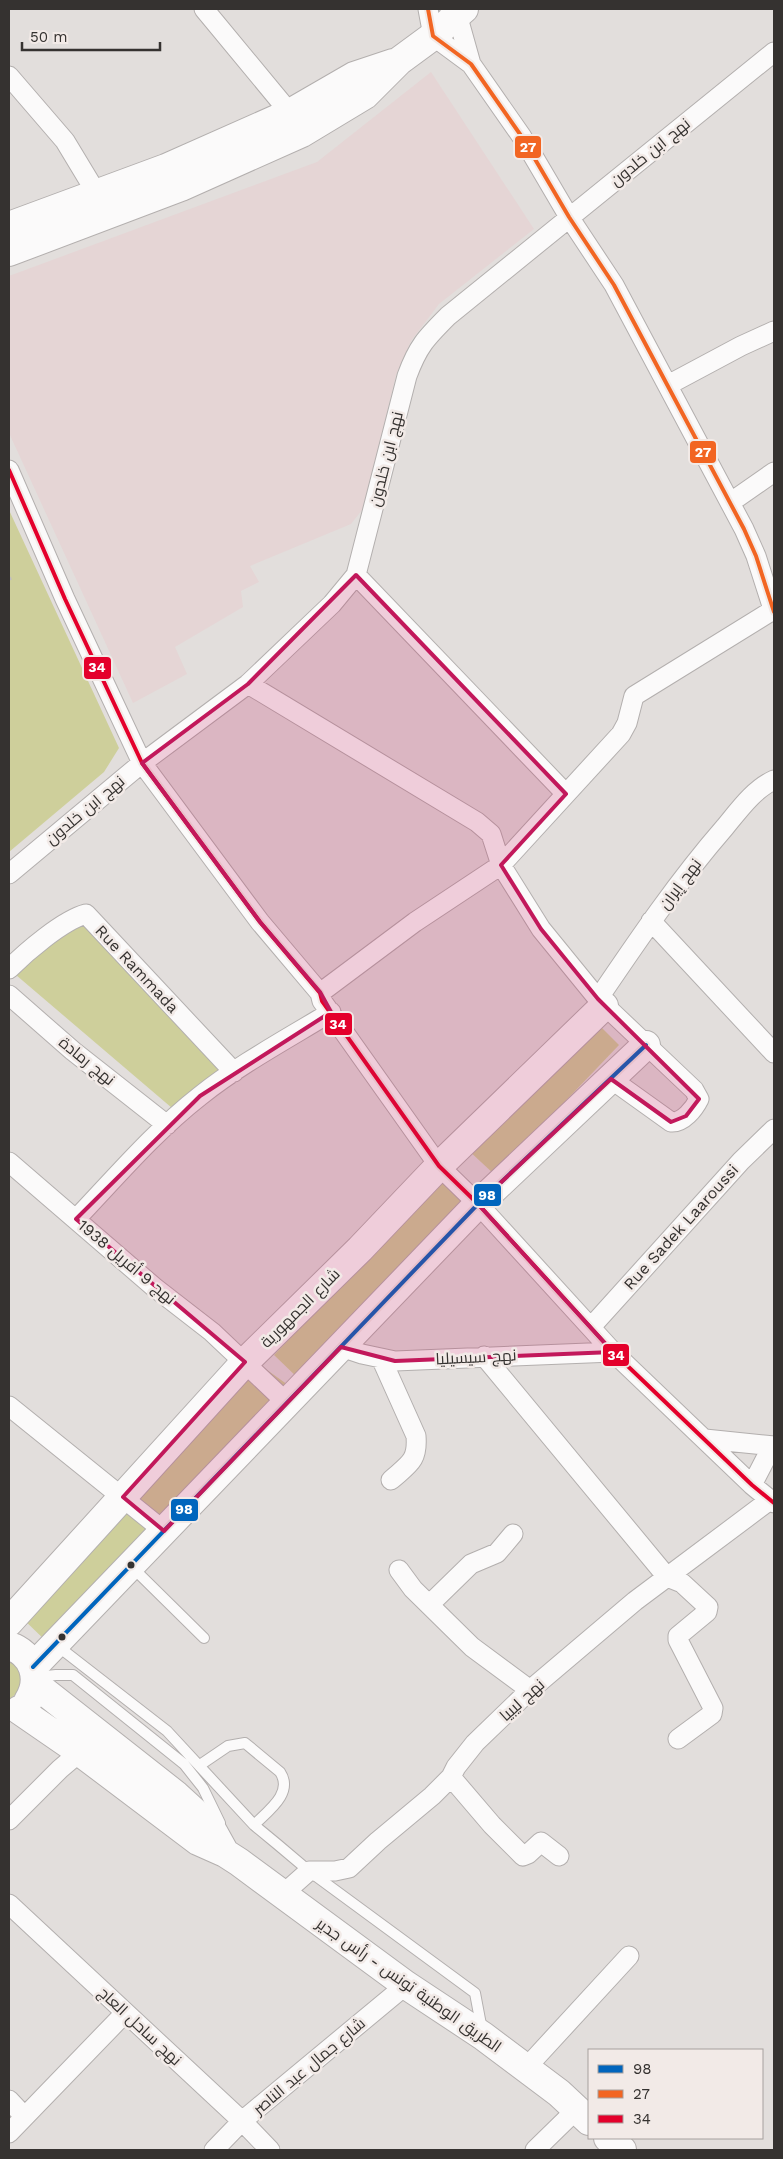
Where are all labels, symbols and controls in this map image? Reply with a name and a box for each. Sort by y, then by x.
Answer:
scale bar [22,20,160,52]
text: 50 m [30,28,67,46]
street label: نهج ابن خلدون [606,114,695,192]
line badge: 27 [514,135,542,159]
text: 27 [520,139,537,155]
street label: نهج ابن خلدون [365,410,409,509]
line badge: 27 [689,440,717,464]
text: 27 [695,444,712,460]
line badge: 34 [83,656,112,680]
text: 34 [88,659,106,675]
street label: نهج ابن خلدون [42,771,130,850]
street label: نهج إيران [655,855,707,914]
street label: Rue Rammada [91,921,183,1017]
line badge: 34 [324,1012,353,1036]
text: 34 [329,1016,347,1032]
street label: نهج رمادة [54,1033,119,1091]
street label: Rue Sadek Laaroussi [620,1160,742,1294]
line badge: 98 [473,1183,502,1207]
text: 98 [478,1187,496,1203]
street label: نهج 9 أفريل 1938 [73,1216,180,1310]
street label: شارع الجمهورية [256,1264,345,1353]
line badge: 34 [602,1343,630,1367]
street label: نهج سيسيليا [435,1345,517,1371]
text: 34 [607,1347,625,1363]
line badge: 98 [170,1498,199,1522]
text: 98 [175,1501,193,1517]
unlabelled marker [126,1560,136,1570]
unlabelled marker [57,1632,67,1642]
street label: نهج ليبيا [496,1675,550,1726]
street label: الطريق الوطنية تونس - رأس جدير [311,1913,505,2057]
street label: نهج ساحل العاج [93,1983,185,2071]
street label: شارع جمال عبد الناصر [248,2014,370,2121]
legend [588,2049,763,2139]
text: 98 [633,2060,652,2078]
text: 27 [633,2085,650,2103]
text: 34 [633,2110,651,2128]

